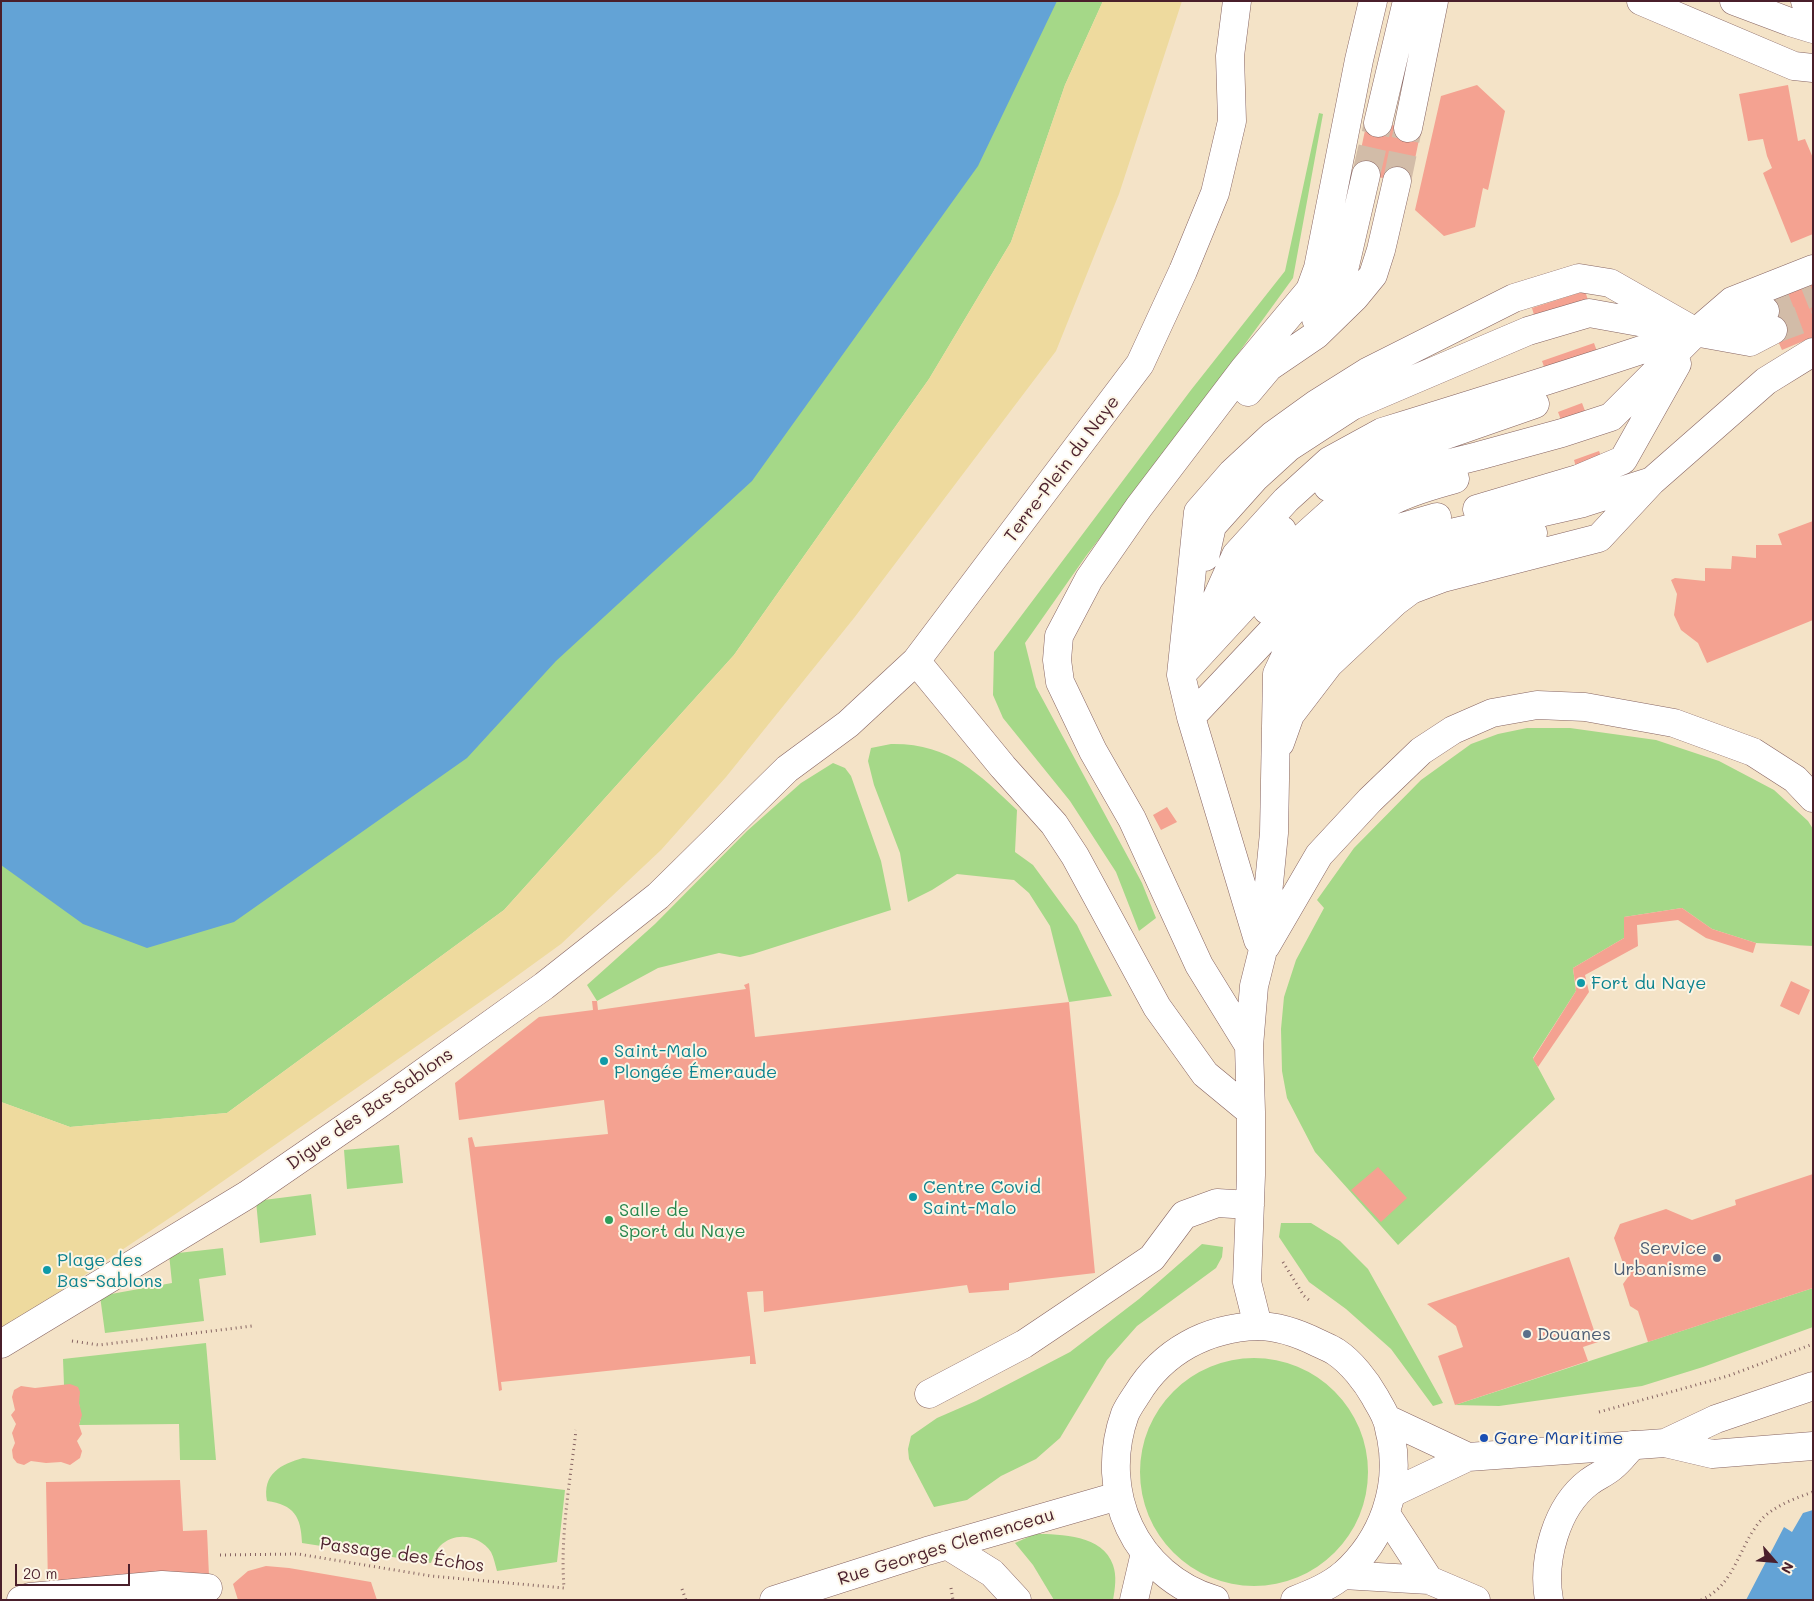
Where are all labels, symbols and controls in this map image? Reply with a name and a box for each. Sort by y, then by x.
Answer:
street label: Terre-Plein du Naye [1000,391,1124,547]
place label: Fort du Naye [1591,972,1707,994]
marker: Fort du Naye [1575,977,1587,989]
place label: Saint-Malo Plongée Émeraude [614,1040,777,1082]
street label: Digue des Bas-Sablons [283,1043,457,1175]
marker: Saint-Malo Plongée Émeraude [598,1055,610,1067]
place label: Centre Covid Saint-Malo [923,1176,1041,1218]
marker: Centre Covid Saint-Malo [907,1191,919,1203]
place label: Salle de Sport du Naye [619,1199,746,1242]
marker: Salle de Sport du Naye [603,1214,615,1226]
place label: Service Urbanisme [1614,1237,1707,1280]
place label: Plage des Bas-Sablons [57,1249,162,1292]
marker: Service Urbanisme [1711,1252,1723,1264]
marker: Plage des Bas-Sablons [41,1264,53,1276]
place label: Douanes [1537,1323,1611,1345]
marker: Douanes [1521,1328,1533,1340]
place label: Gare Maritime [1494,1427,1624,1449]
marker: Gare Maritime [1478,1432,1490,1444]
street label: Rue Georges Clemenceau [835,1504,1057,1590]
street label: Passage des Échos [318,1533,486,1577]
north arrow [1749,1536,1799,1586]
scale bar [18,1554,132,1586]
text: N [1777,1559,1799,1577]
text: 20 m [23,1563,57,1583]

